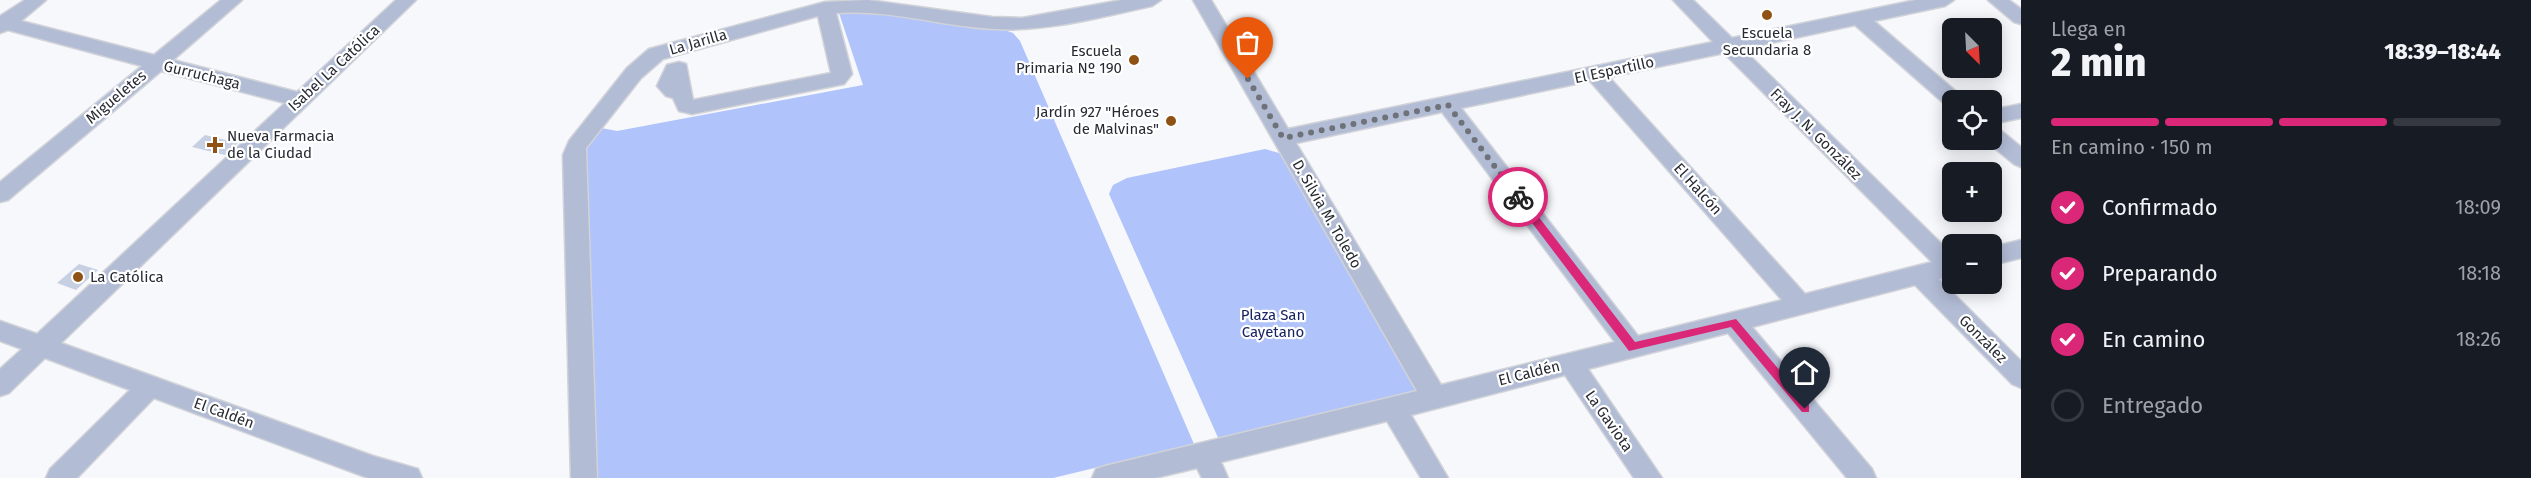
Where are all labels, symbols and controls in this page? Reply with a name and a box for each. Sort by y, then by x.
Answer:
marker: Escuela Secundaria 8 [1760,8,1774,22]
pin [1222,17,1273,79]
text: Llega en [2051,17,2126,41]
north arrow [1942,18,2002,78]
map controls [1942,18,2002,294]
street label: Isabel La Católica [285,21,383,115]
place label: Escuela Secundaria 8 [1723,24,1811,59]
street label: La Jarilla [667,25,729,59]
icon: bag [1231,26,1264,59]
text: 18:39–18:44 [2384,38,2501,65]
text: 2 min [2051,40,2147,86]
place label: Escuela Primaria Nº 190 [1016,42,1122,77]
marker: Escuela Primaria Nº 190 [1127,53,1141,67]
street label: El Espartillo [1572,53,1656,87]
street label: Gurruchaga [162,57,242,93]
street label: Migueletes [82,67,150,127]
street label: Fray J. N. González [1767,85,1866,184]
button: locate [1942,90,2002,150]
place label: Jardín 927 "Héroes de Malvinas" [1036,103,1159,138]
marker: Jardín 927 "Héroes de Malvinas" [1164,114,1178,128]
place label: Nueva Farmacia de la Ciudad [227,127,334,162]
text: En camino · 150 m [2051,135,2213,159]
marker: Nueva Farmacia de la Ciudad [208,138,222,152]
street label: D. Silvia M. Toledo [1289,156,1365,272]
street label: El Halcón [1670,159,1726,219]
button: + [1942,162,2002,222]
courier [1488,167,1548,227]
icon: bike [1502,181,1535,214]
icon: check [2051,191,2084,224]
text: Confirmado [2102,194,2218,221]
text: 18:09 [2455,195,2501,219]
button: − [1942,234,2002,294]
icon: check [2051,257,2084,290]
text: Preparando [2102,260,2218,287]
text: 18:18 [2458,261,2501,285]
place label: La Católica [90,268,164,286]
marker: La Católica [71,270,85,284]
park label: Plaza San Cayetano [1241,306,1305,341]
street label: González [1955,311,2011,367]
icon: check [2051,323,2084,356]
text: En camino [2102,326,2205,353]
text: 18:26 [2456,327,2501,351]
pin [1779,347,1830,409]
icon: home [1788,356,1821,389]
street label: El Caldén [1496,357,1562,389]
street label: La Gaviota [1581,387,1637,455]
text: Entregado [2102,392,2203,419]
street label: El Caldén [191,394,257,432]

